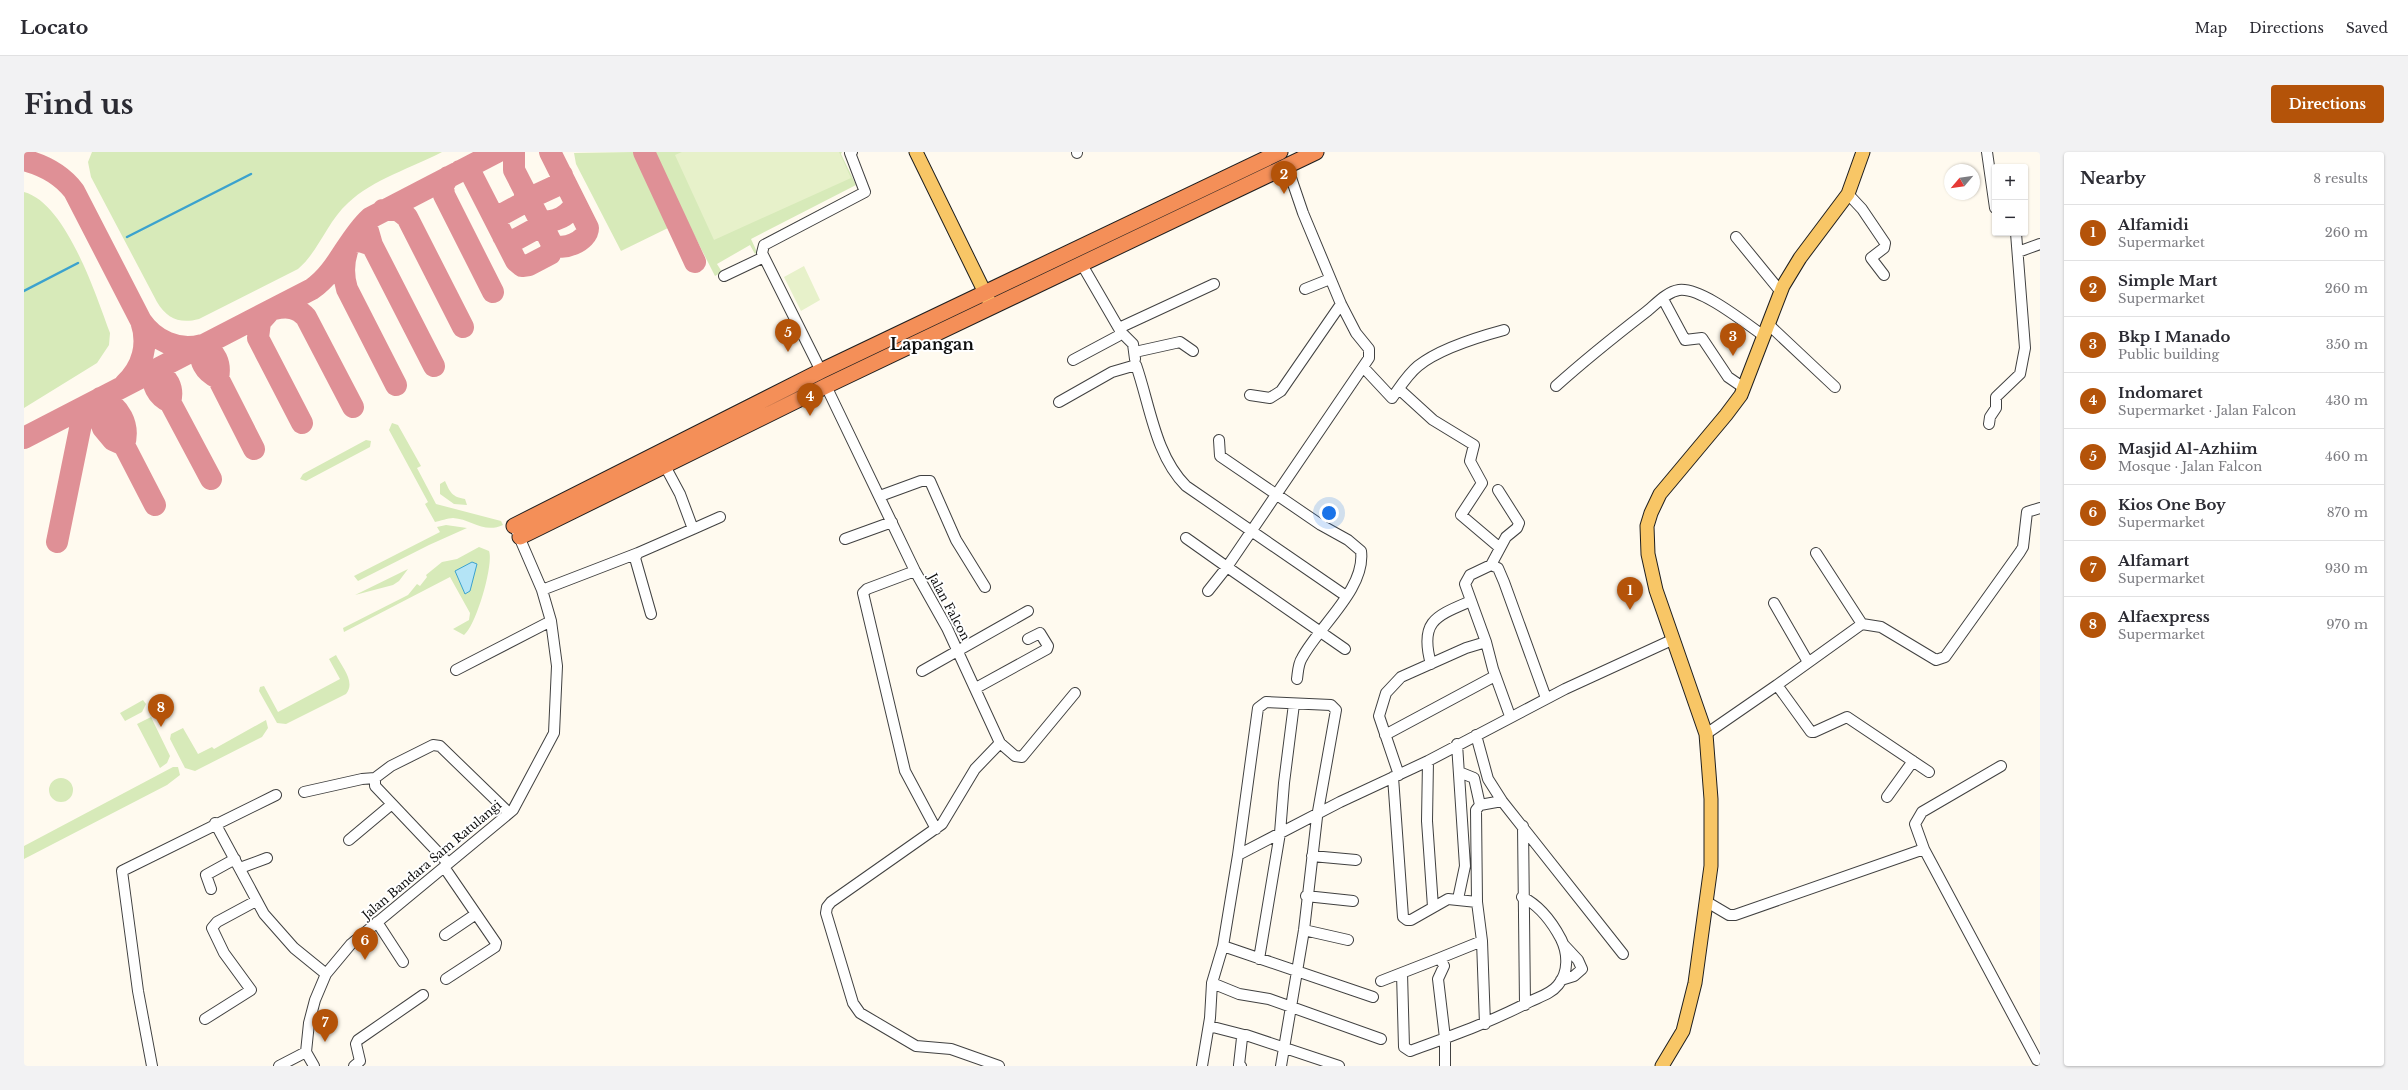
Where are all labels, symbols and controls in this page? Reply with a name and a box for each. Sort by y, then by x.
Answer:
text: Locato [20,16,88,39]
text: Map [2195,19,2227,37]
text: Directions [2249,19,2324,37]
text: Saved [2346,19,2388,37]
button: Directions [2271,85,2384,123]
text: Find us [24,87,134,122]
pin: 2 [1271,161,1297,194]
north arrow [1944,164,1980,200]
map controls [1992,164,2028,236]
button: + [1992,164,2028,200]
text: Nearby [2080,168,2146,189]
text: 8 results [2313,170,2368,187]
button: − [1992,200,2028,236]
text: Alfamidi [2118,215,2189,234]
text: 1 [2090,224,2096,241]
text: 260 m [2325,224,2368,241]
text: Supermarket [2118,234,2205,251]
text: Simple Mart [2118,271,2217,290]
text: 2 [2089,280,2097,297]
text: 260 m [2325,280,2368,297]
text: Supermarket [2118,290,2205,307]
pin: 5 [775,319,801,352]
pin: 3 [1720,323,1746,356]
text: Bkp I Manado [2118,327,2230,346]
district label: Lapangan [890,334,974,354]
text: 3 [2089,336,2097,353]
text: 350 m [2326,336,2368,353]
text: Public building [2118,346,2219,363]
pin: 4 [797,383,823,416]
text: Indomaret [2118,383,2203,402]
text: 4 [2089,392,2097,409]
text: 430 m [2325,392,2368,409]
text: Supermarket · Jalan Falcon [2118,402,2296,419]
text: Masjid Al-Azhiim [2118,439,2258,458]
text: 5 [2089,448,2097,465]
text: 460 m [2325,448,2368,465]
text: Mosque · Jalan Falcon [2118,458,2262,475]
text: Kios One Boy [2118,495,2226,514]
your location [1319,503,1339,523]
text: 6 [2089,504,2097,521]
text: 870 m [2327,504,2368,521]
text: Supermarket [2118,514,2205,531]
text: Alfamart [2118,551,2189,570]
text: 7 [2090,560,2096,577]
text: 930 m [2325,560,2368,577]
street label: Jalan Falcon [925,569,973,643]
text: Supermarket [2118,570,2205,587]
pin: 1 [1617,577,1643,610]
text: Alfaexpress [2118,607,2210,626]
text: 8 [2089,616,2097,633]
text: 970 m [2326,616,2368,633]
text: Supermarket [2118,626,2205,643]
pin: 8 [148,694,174,727]
street label: Jalan Bandara Sam Ratulangi [357,797,504,924]
pin: 6 [352,927,378,960]
pin: 7 [312,1009,338,1042]

